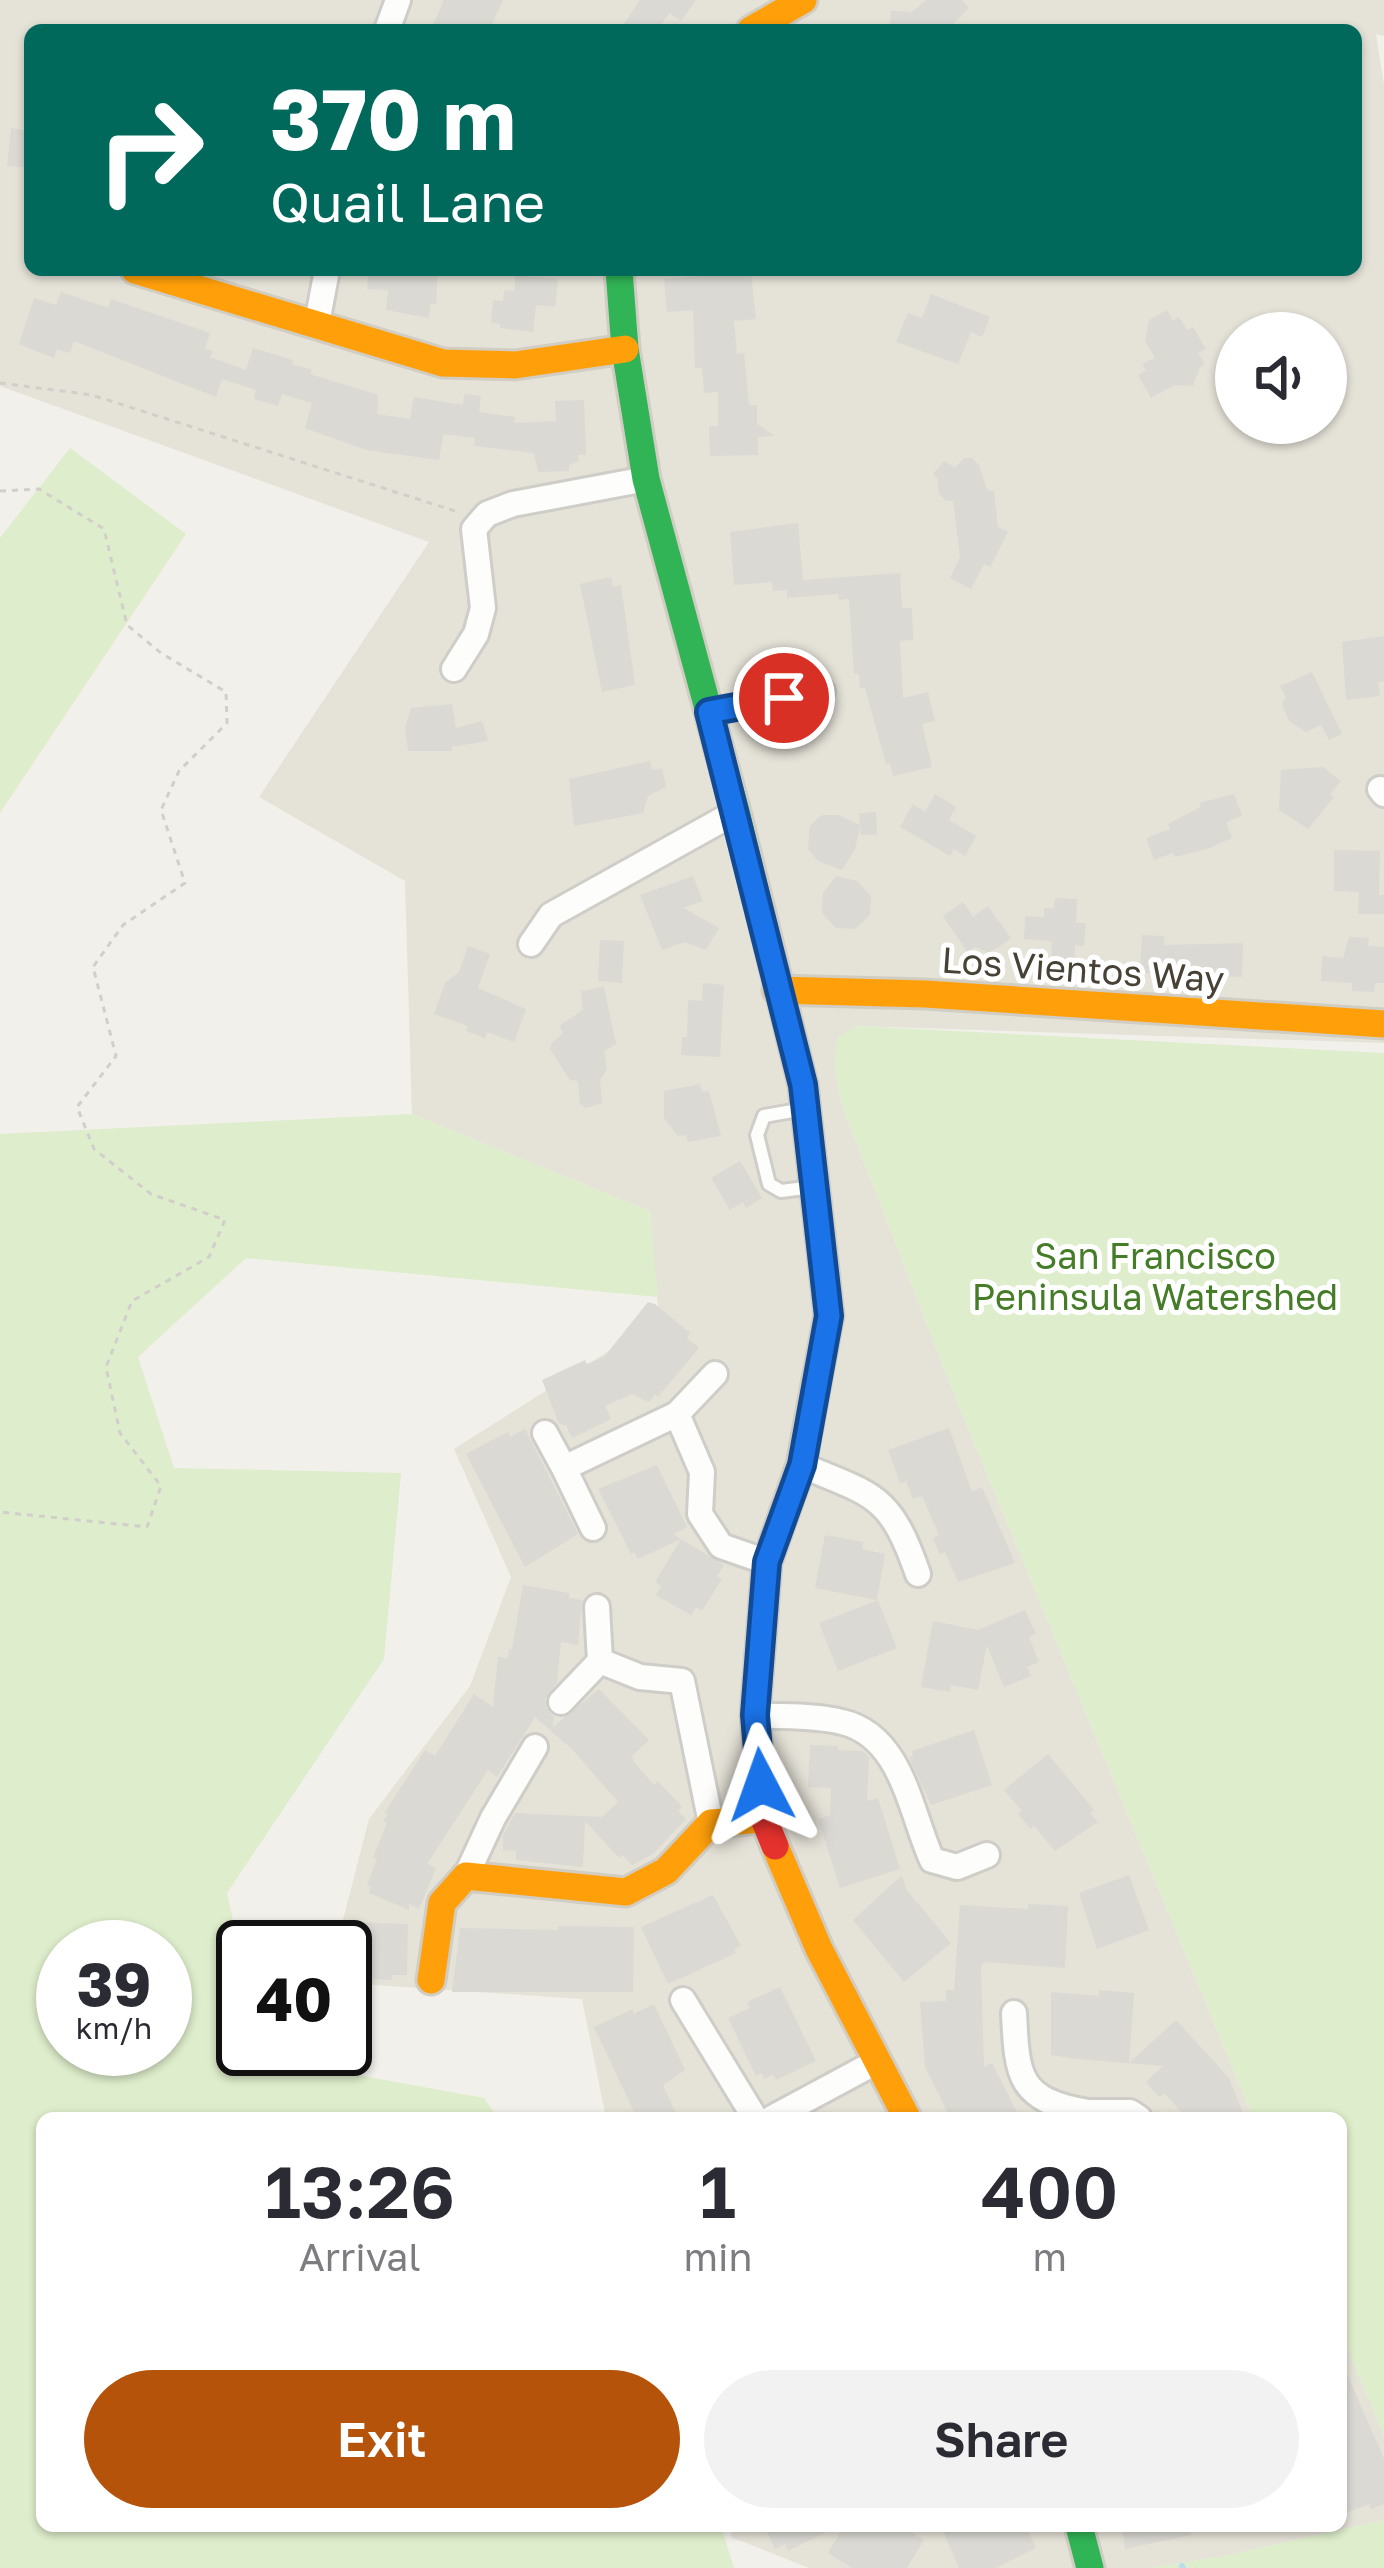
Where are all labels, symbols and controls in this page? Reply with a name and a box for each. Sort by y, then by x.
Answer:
text: 370 m [270,68,516,168]
icon: right [72,72,228,228]
text: Quail Lane [270,169,545,234]
map controls [1215,312,1347,444]
button: sound [1215,312,1347,444]
pin [733,647,835,749]
icon: arrive [751,665,817,731]
street label: Los Vientos Way [940,938,1226,1000]
park label: San Francisco Peninsula Watershed [972,1234,1338,1318]
position arrow [698,1722,824,1848]
speed limit sign: 40 [216,1920,372,2076]
text: 39 [77,1947,151,2019]
text: km/h [76,2010,152,2046]
text: 13:26 [265,2147,455,2234]
text: 1 [700,2147,736,2234]
text: 400 [981,2147,1118,2234]
text: Arrival [299,2233,421,2280]
text: min [683,2233,752,2280]
text: m [1032,2233,1067,2280]
button: Exit [84,2370,680,2508]
button: Share [704,2370,1299,2508]

